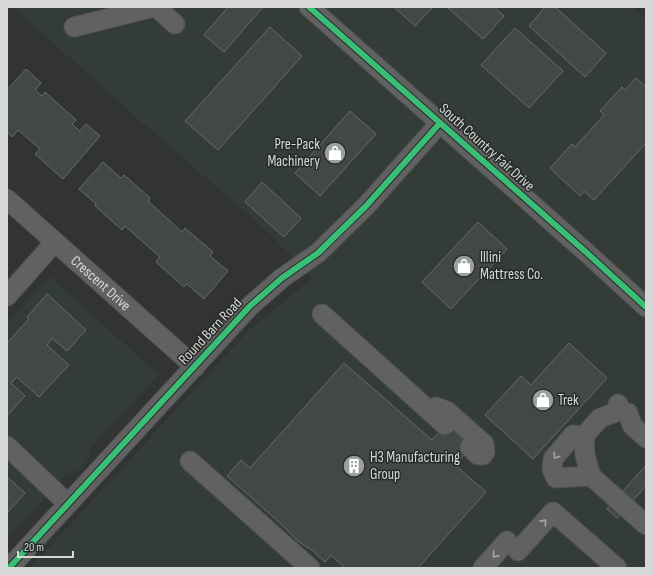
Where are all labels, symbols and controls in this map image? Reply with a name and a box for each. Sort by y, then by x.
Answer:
street label: South Country Fair Drive [435,99,539,195]
place label: Pre-Pack Machinery [267,135,320,171]
shop icon: Pre-Pack Machinery [322,140,348,166]
place label: Illini Mattress Co. [480,248,543,284]
street label: Crescent Drive [67,251,135,315]
shop icon: Illini Mattress Co. [451,253,477,279]
street label: Round Barn Road [174,294,246,369]
shop icon: Trek [530,387,556,413]
place label: Trek [558,391,579,410]
place label: H3 Manufacturing Group [370,448,460,484]
one-way arrow [554,452,561,459]
building icon: H3 Manufacturing Group [341,453,367,479]
one-way arrow [539,519,547,527]
scale bar [18,533,73,559]
text: 20 m [24,540,44,555]
one-way arrow [492,550,500,558]

